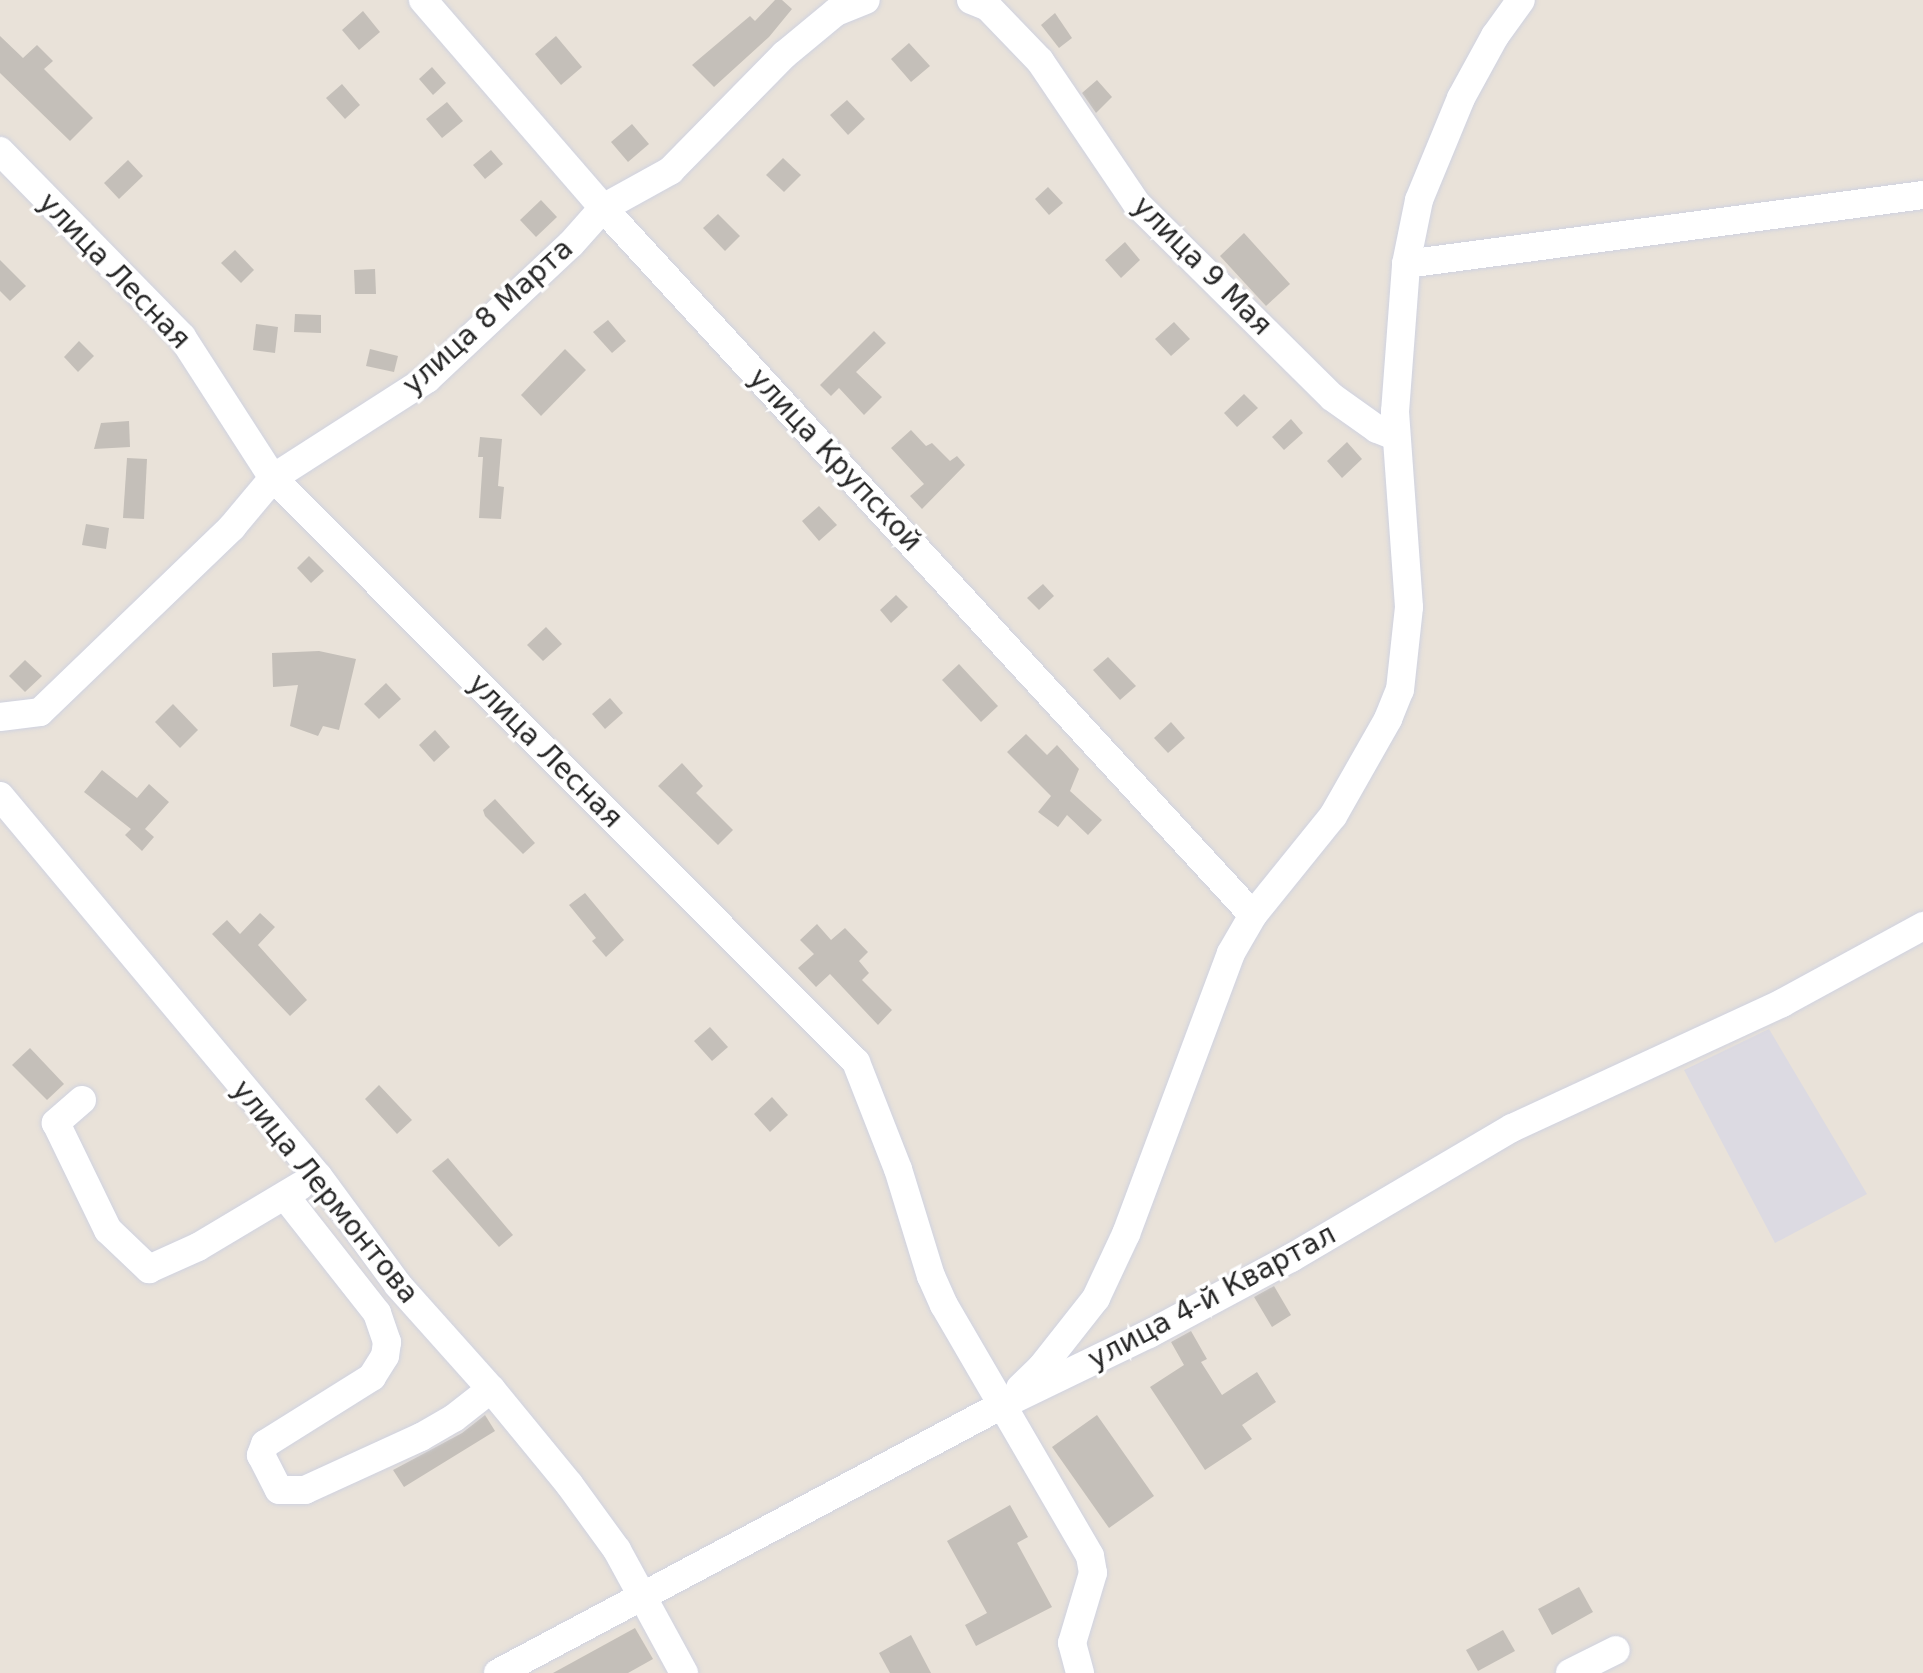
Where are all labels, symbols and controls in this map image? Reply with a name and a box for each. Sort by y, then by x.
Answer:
street label: улица Лесная [31,186,197,356]
street label: улица 9 Мая [1126,190,1278,342]
street label: улица 8 Марта [396,232,580,402]
street label: улица Крупской [742,362,928,558]
street label: улица Лесная [461,667,629,835]
street label: улица Лермонтова [225,1074,425,1310]
street label: улица 4-й Квартал [1082,1218,1342,1376]

